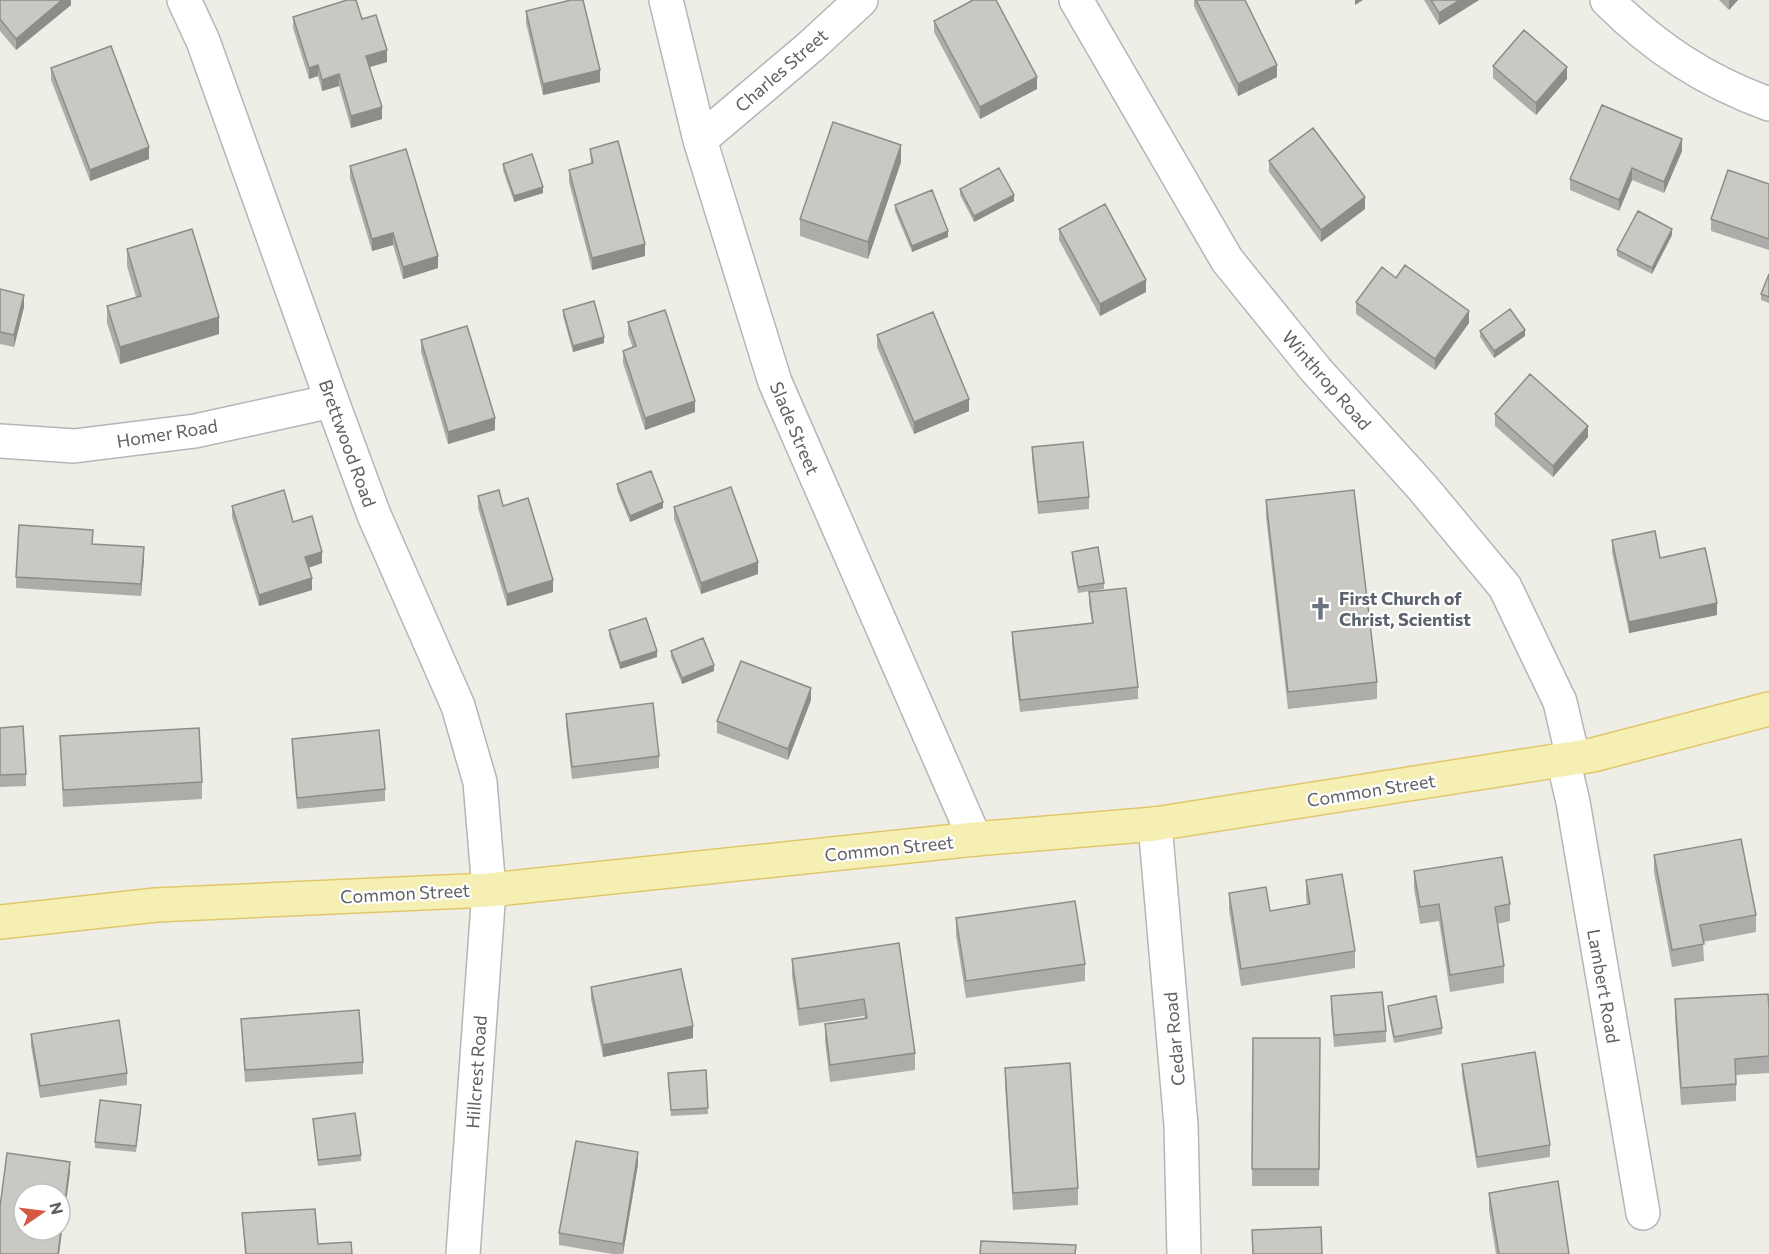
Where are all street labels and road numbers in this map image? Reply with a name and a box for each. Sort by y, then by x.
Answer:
street label: Charles Street [730,24,832,116]
street label: Winthrop Road [1278,326,1376,434]
street label: Brettwood Road [315,376,381,510]
street label: Slade Street [766,378,824,478]
street label: Homer Road [115,414,219,452]
street label: Common Street [1305,769,1437,811]
street label: Common Street [823,830,955,866]
street label: Common Street [340,879,470,907]
street label: Lambert Road [1583,927,1625,1045]
street label: Cedar Road [1159,991,1189,1087]
street label: Hillcrest Road [461,1015,491,1129]

